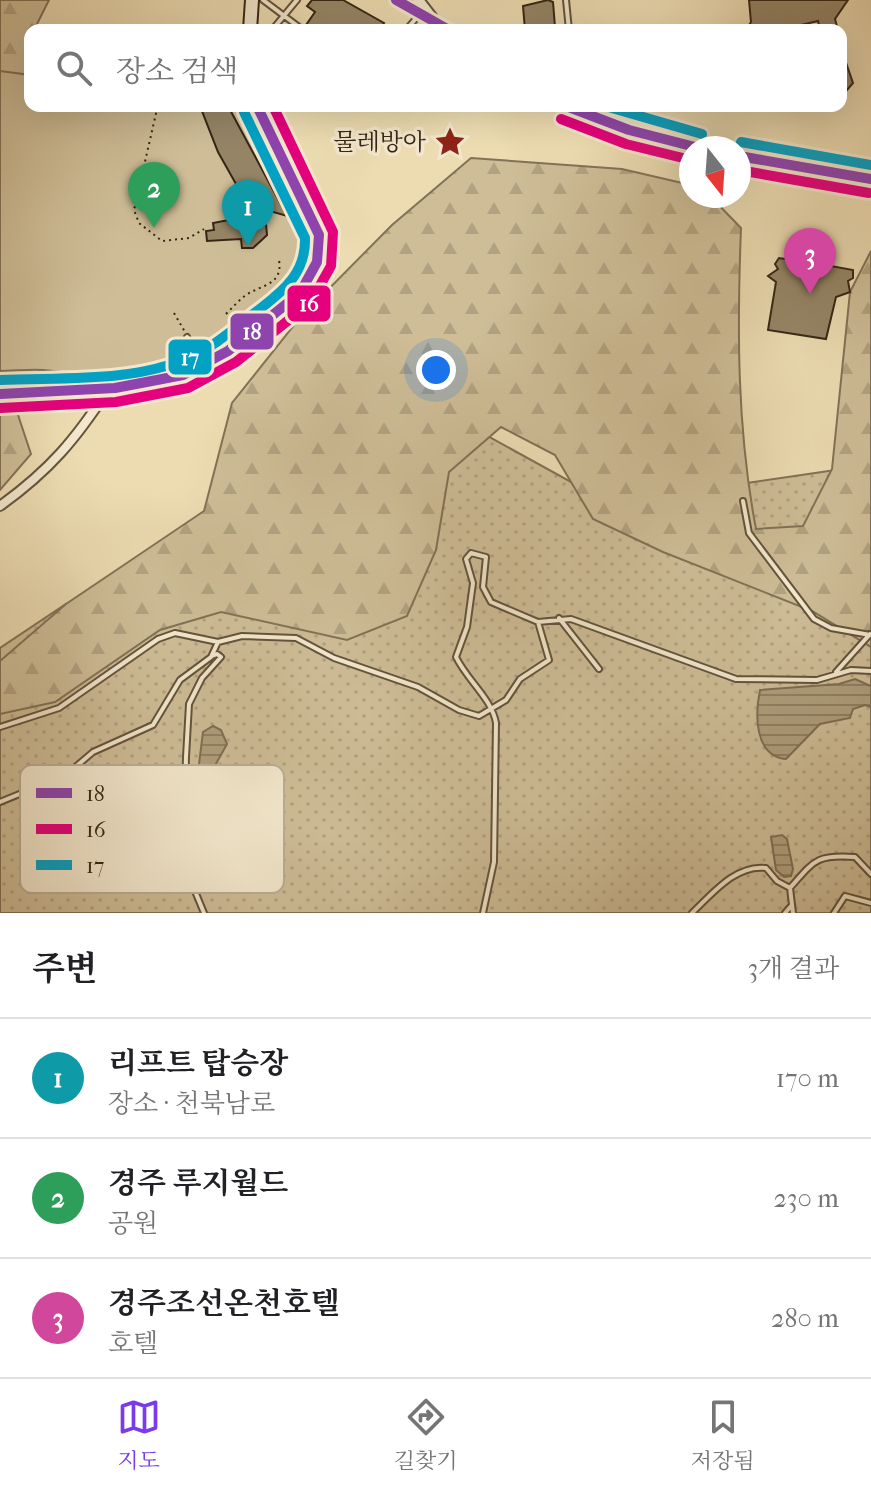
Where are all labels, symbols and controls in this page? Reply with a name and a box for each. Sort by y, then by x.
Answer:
search box [24,24,847,112]
icon: search [52,46,96,90]
text: 장소 검색 [116,54,238,89]
place icon: 물레방아 [433,125,467,159]
place label: 물레방아 [333,128,426,156]
north arrow [679,136,751,208]
pin: 2 [128,162,180,228]
pin: 1 [222,180,274,246]
pin: 3 [784,228,836,294]
line badge: 16 [286,284,332,323]
text: 16 [299,291,320,317]
line badge: 18 [229,312,275,351]
text: 18 [243,319,261,345]
line badge: 17 [167,338,213,376]
text: 17 [181,345,200,371]
your location [416,350,456,390]
legend [20,765,284,893]
text: 18 [86,781,105,807]
text: 16 [86,817,106,843]
text: 17 [86,853,104,879]
text: 주변 [32,949,98,989]
text: 3개 결과 [747,953,839,984]
text: 리프트 탑승장 [108,1046,288,1081]
text: 1 [53,1063,63,1094]
text: 170 m [776,1063,839,1094]
text: 장소 · 천북남로 [108,1088,275,1119]
text: 경주 루지월드 [108,1166,288,1201]
text: 2 [51,1183,65,1214]
text: 230 m [773,1183,839,1214]
text: 공원 [108,1208,158,1239]
text: 경주조선온천호텔 [108,1286,340,1321]
text: 3 [53,1303,63,1334]
text: 280 m [771,1303,839,1334]
text: 호텔 [108,1328,158,1359]
tab: 지도 [117,1395,161,1474]
tab: 길찾기 [394,1395,458,1474]
tab: 저장됨 [691,1395,754,1474]

